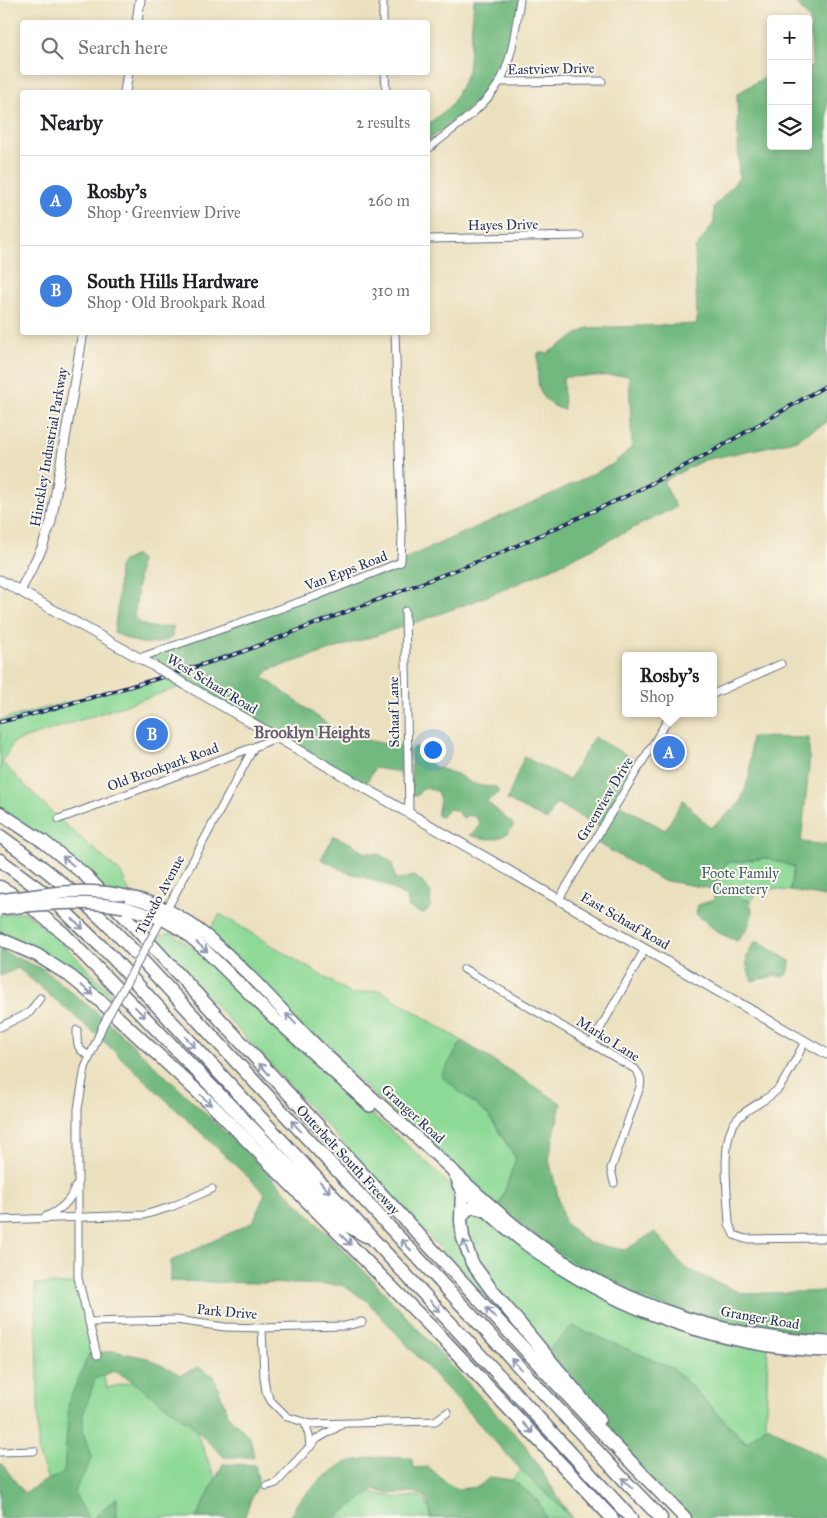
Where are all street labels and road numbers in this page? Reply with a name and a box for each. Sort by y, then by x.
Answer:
street label: Eastview Drive [507,60,595,78]
street label: Hayes Drive [468,216,539,234]
street label: Hinckley Industrial Parkway [27,365,71,528]
street label: Van Epps Road [301,547,390,595]
street label: West Schaaf Road [164,650,260,718]
street label: Schaaf Lane [385,676,403,748]
street label: Old Brookpark Road [105,739,221,795]
street label: Greenview Drive [573,754,637,844]
street label: Tuxedo Avenue [132,852,188,938]
street label: East Schaaf Road [577,889,673,953]
street label: Marko Lane [573,1013,643,1065]
street label: Granger Road [378,1081,448,1147]
street label: Outerbelt South Freeway [293,1102,404,1219]
street label: Park Drive [196,1301,258,1323]
street label: Granger Road [719,1303,801,1333]

